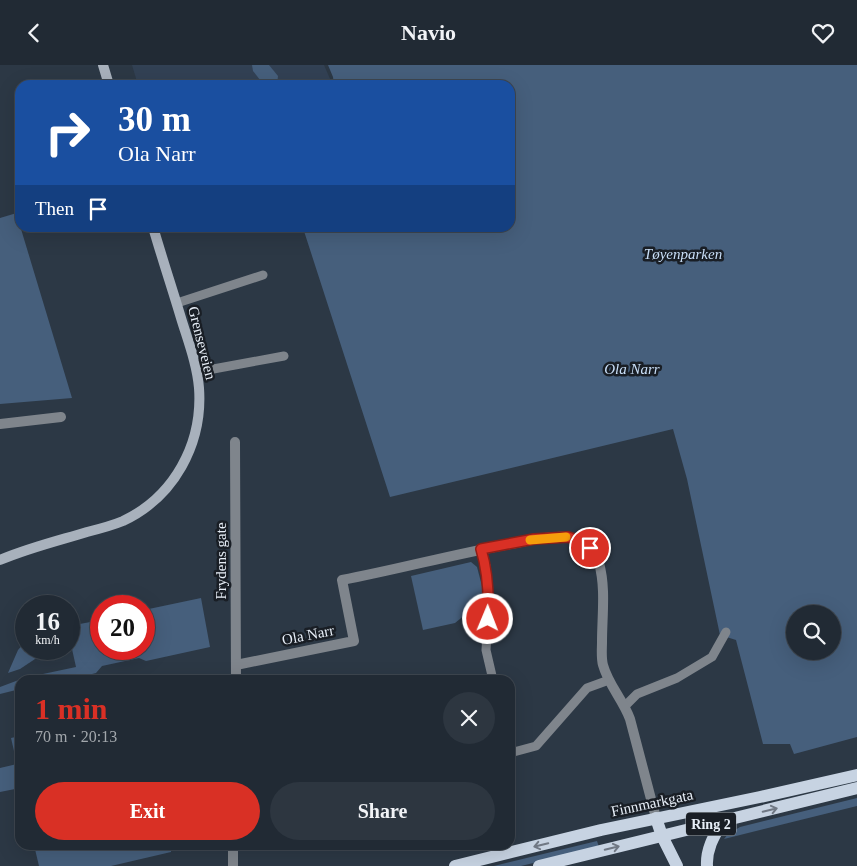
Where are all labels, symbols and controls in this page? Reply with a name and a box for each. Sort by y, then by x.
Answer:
icon: back [20,19,48,47]
icon: heart [809,19,837,47]
text: Navio [401,20,456,45]
icon: right [35,100,100,165]
text: 30 m [118,100,191,139]
text: Ola Narr [118,141,196,166]
icon: arrive [84,195,112,223]
text: Then [35,198,74,219]
park label: Tøyenparken [644,246,722,262]
street label: Grenseveien [185,305,219,382]
park label: Ola Narr [604,361,660,377]
street label: Frydens gate [213,522,229,600]
pin [569,527,611,569]
icon: arrive [576,534,604,562]
position arrow [461,592,513,644]
speed limit sign: 20 [90,595,155,660]
map controls [786,605,841,660]
button: search [786,605,841,660]
text: 16 [35,608,60,635]
street label: Ola Narr [281,622,335,648]
text: km/h [35,633,60,647]
text: 1 min [35,692,108,725]
button: close [443,692,495,744]
text: 70 m · 20:13 [35,728,117,745]
button: Exit [35,782,260,840]
button: Share [270,782,495,840]
street label: Finnmarkgata [610,786,695,819]
one-way arrow [761,804,777,814]
road number: Ring 2 [686,813,736,836]
one-way arrow [533,841,549,850]
one-way arrow [603,843,619,852]

